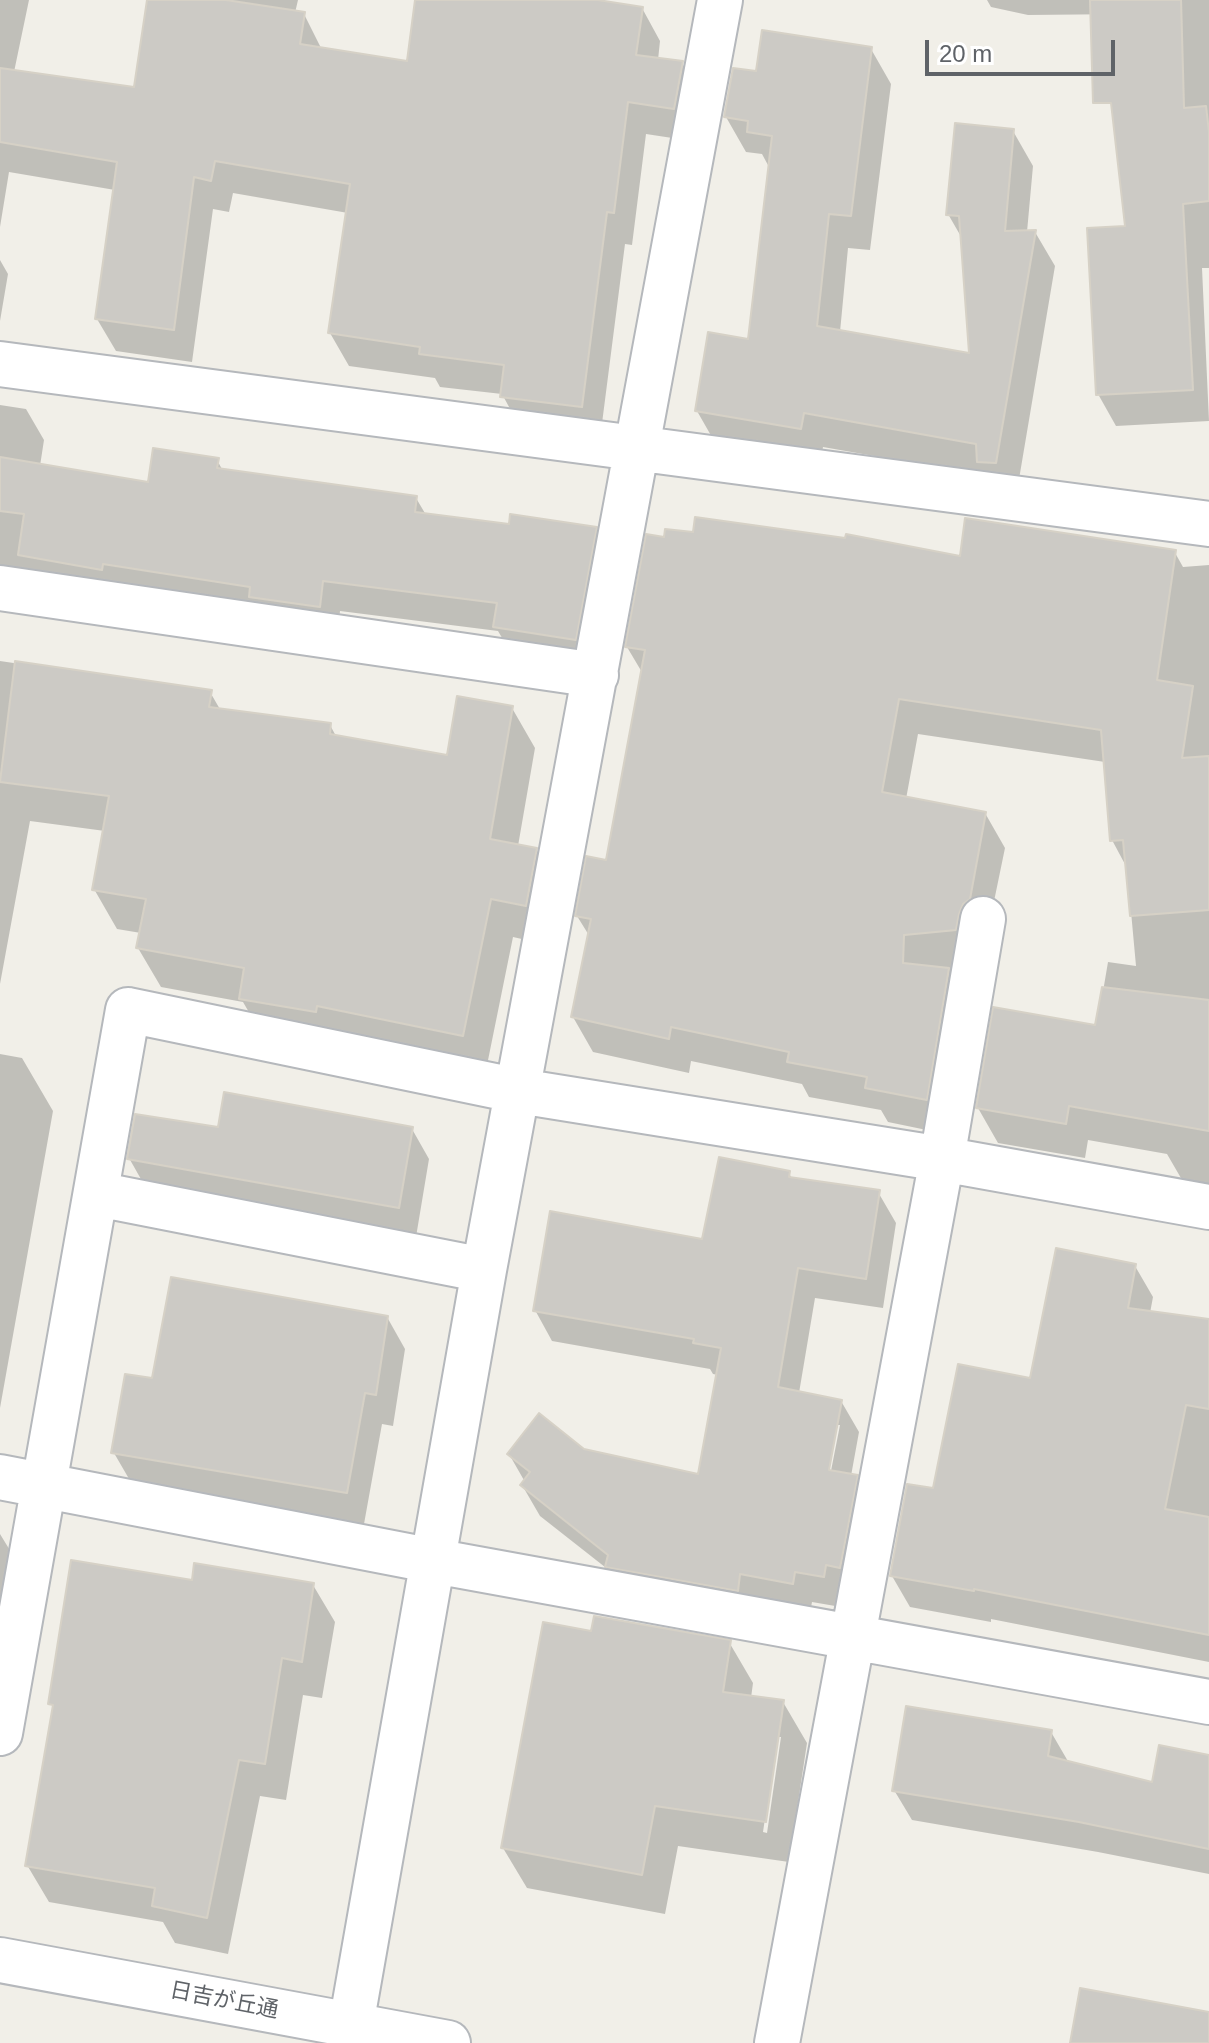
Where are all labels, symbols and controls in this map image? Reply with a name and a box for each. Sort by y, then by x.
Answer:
scale bar [929,24,1119,74]
text: 20 m [939,40,992,67]
street label: 日吉が丘通 [167,1978,281,2024]

